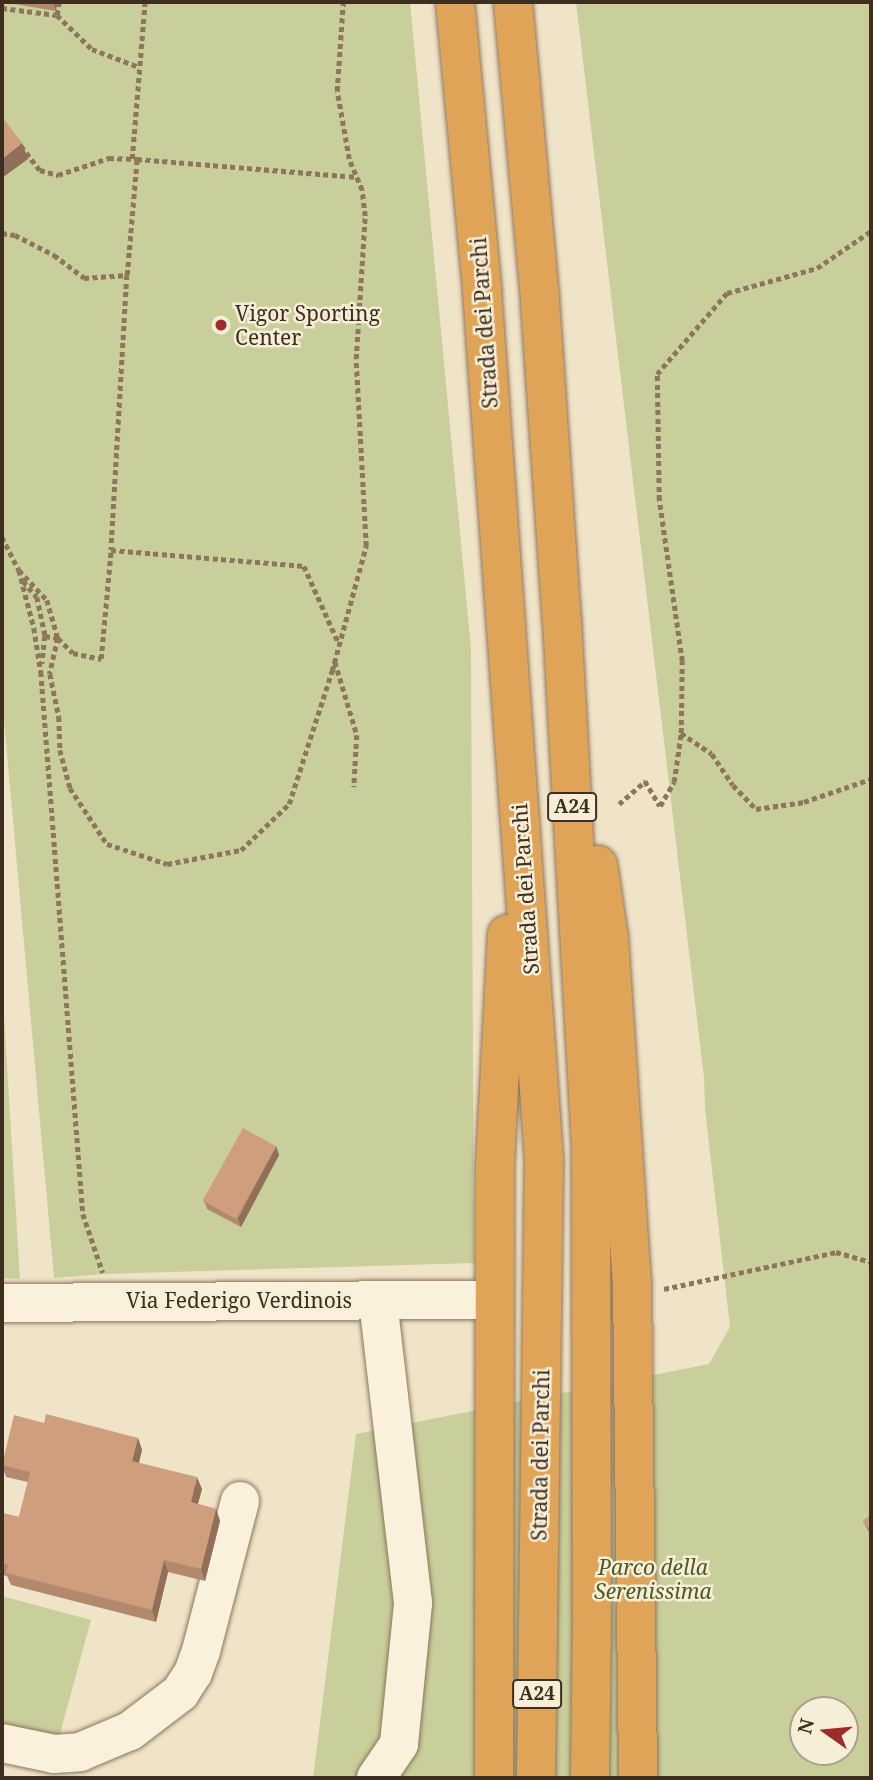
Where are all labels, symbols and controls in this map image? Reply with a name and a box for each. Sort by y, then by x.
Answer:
street label: Strada dei Parchi [465,237,503,409]
place label: Vigor Sporting Center [235,300,380,350]
marker: Vigor Sporting Center [213,317,229,333]
road number: A24 [546,792,598,822]
street label: Strada dei Parchi [506,803,544,975]
street label: Via Federigo Verdinois [126,1287,352,1313]
street label: Strada dei Parchi [526,1369,554,1541]
park label: Parco della Serenissima [594,1554,712,1604]
road number: A24 [511,1678,563,1710]
north arrow [789,1696,859,1766]
text: N [791,1715,820,1737]

